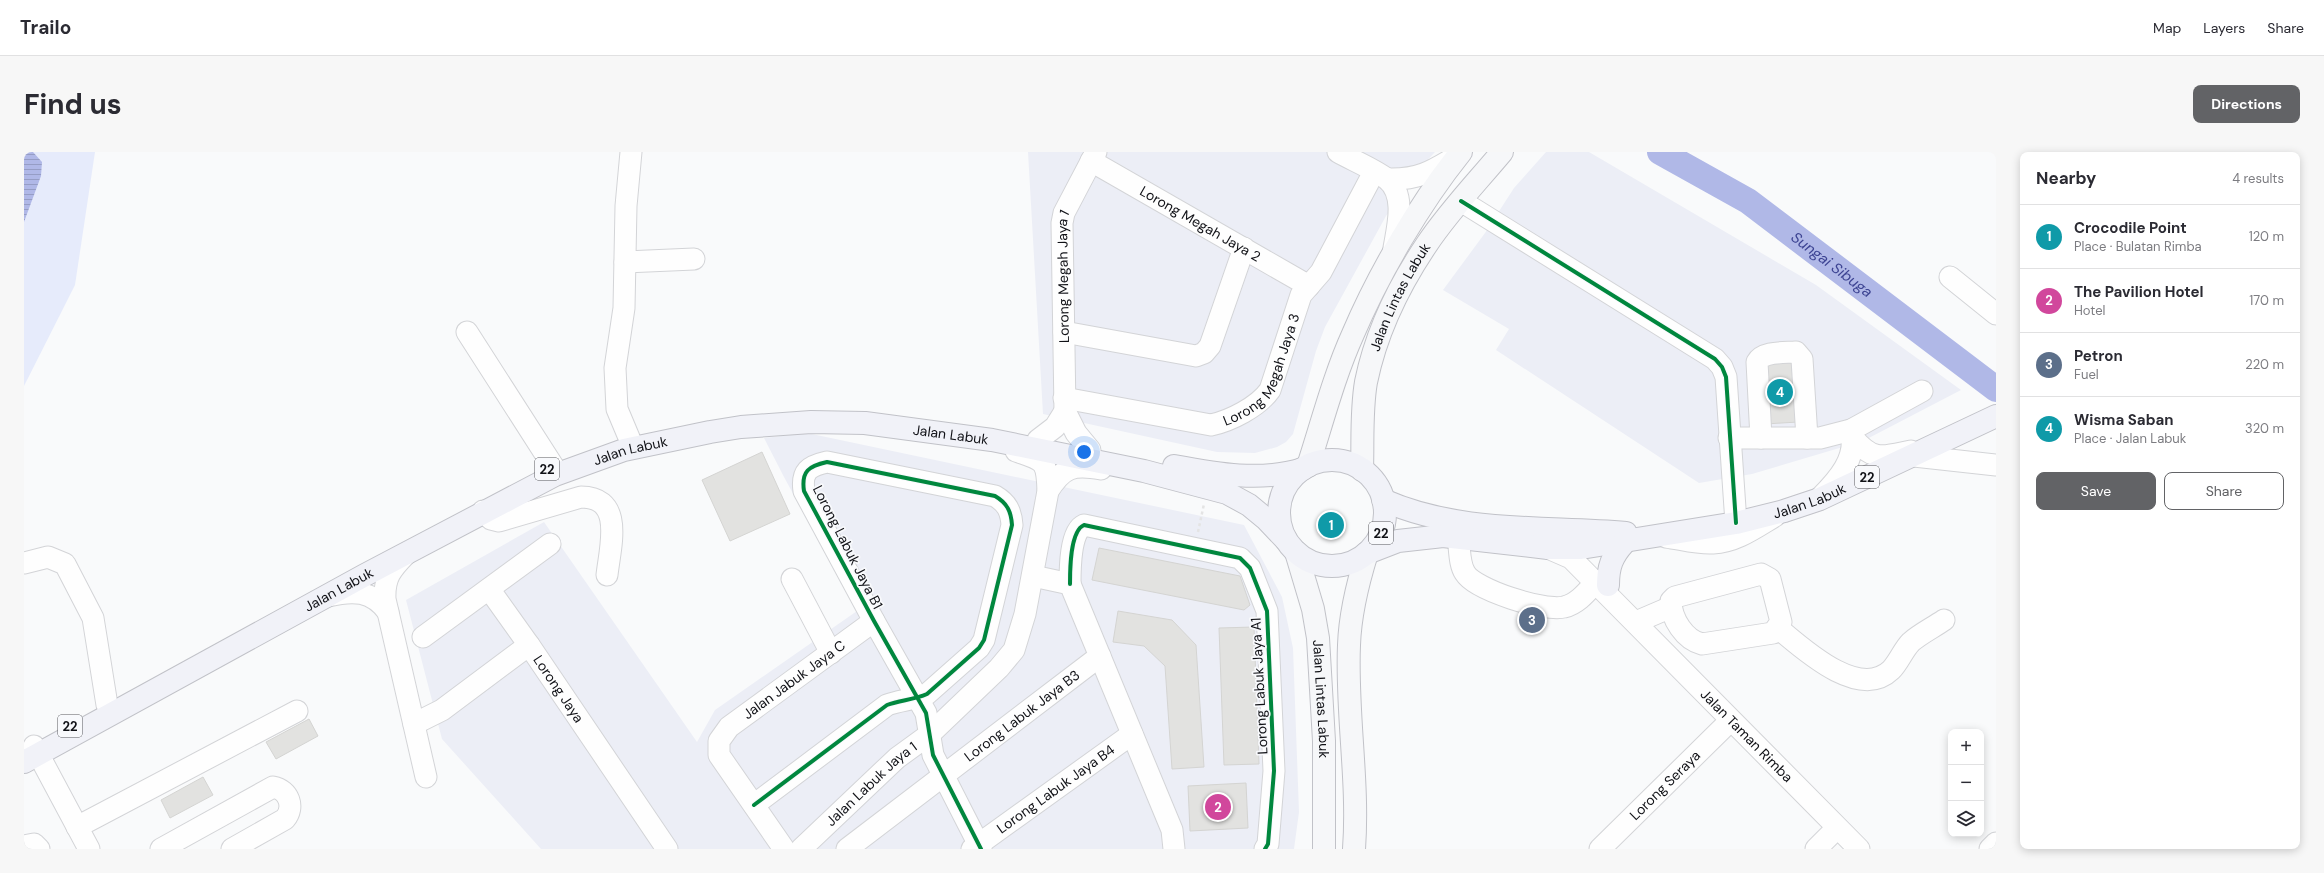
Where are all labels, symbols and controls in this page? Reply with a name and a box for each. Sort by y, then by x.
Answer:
text: Trailo [20,15,71,40]
text: Map [2153,19,2181,37]
text: Layers [2203,19,2245,37]
text: Share [2267,19,2304,37]
button: Directions [2193,85,2300,123]
text: Find us [24,86,122,123]
text: Nearby [2036,167,2096,189]
text: 4 results [2232,170,2284,187]
street label: Lorong Megah Jaya 2 [1137,182,1264,265]
street label: Lorong Megah Jaya 1 [1053,207,1073,343]
text: Crocodile Point [2074,218,2187,238]
water label: Sungai Sibuga [1787,227,1877,302]
text: 1 [2047,228,2051,245]
text: 120 m [2249,228,2284,245]
text: Place · Bulatan Rimba [2074,238,2202,255]
street label: Jalan Lintas Labuk [1366,239,1434,353]
text: The Pavilion Hotel [2074,282,2204,302]
text: 2 [2045,292,2053,309]
text: 170 m [2249,292,2284,309]
text: Hotel [2074,302,2106,319]
street label: Lorong Megah Jaya 3 [1220,311,1303,430]
text: Petron [2074,346,2123,366]
text: 3 [2045,356,2053,373]
text: 220 m [2245,356,2284,373]
text: Fuel [2074,366,2099,383]
pin: 4 [1767,377,1793,407]
text: Wisma Saban [2074,410,2174,430]
text: 4 [2045,420,2053,437]
text: 320 m [2245,420,2284,437]
street label: Jalan Labuk [912,421,990,448]
text: Place · Jalan Labuk [2074,430,2186,447]
street label: Jalan Labuk [591,432,669,469]
your location [1074,442,1094,462]
road number: 22 [535,458,559,480]
road number: 22 [1855,466,1879,488]
button: Save [2036,472,2156,510]
button: Share [2164,472,2284,510]
street label: Jalan Labuk [1771,479,1849,522]
street label: Lorong Labuk Jaya B1 [809,482,887,612]
pin: 1 [1318,510,1344,540]
road number: 22 [1369,522,1393,544]
street label: Jalan Labuk [301,563,376,616]
pin: 3 [1519,605,1545,635]
street label: Lorong Labuk Jaya A1 [1246,617,1272,755]
street label: Jalan Jabuk Jaya C [739,636,849,723]
street label: Jalan Lintas Labuk [1309,639,1333,758]
street label: Lorong Jaya [530,652,588,726]
street label: Lorong Labuk Jaya B3 [961,666,1083,765]
street label: Jalan Taman Rimba [1697,685,1797,786]
road number: 22 [58,715,82,737]
map controls [1948,729,1984,837]
button: + [1948,729,1984,765]
street label: Jalan Labuk Jaya 1 [822,738,920,830]
street label: Lorong Labuk Jaya B4 [993,740,1119,837]
street label: Lorong Seraya [1626,747,1704,824]
button: − [1948,765,1984,801]
pin: 2 [1205,792,1231,822]
button: layers [1948,801,1984,837]

